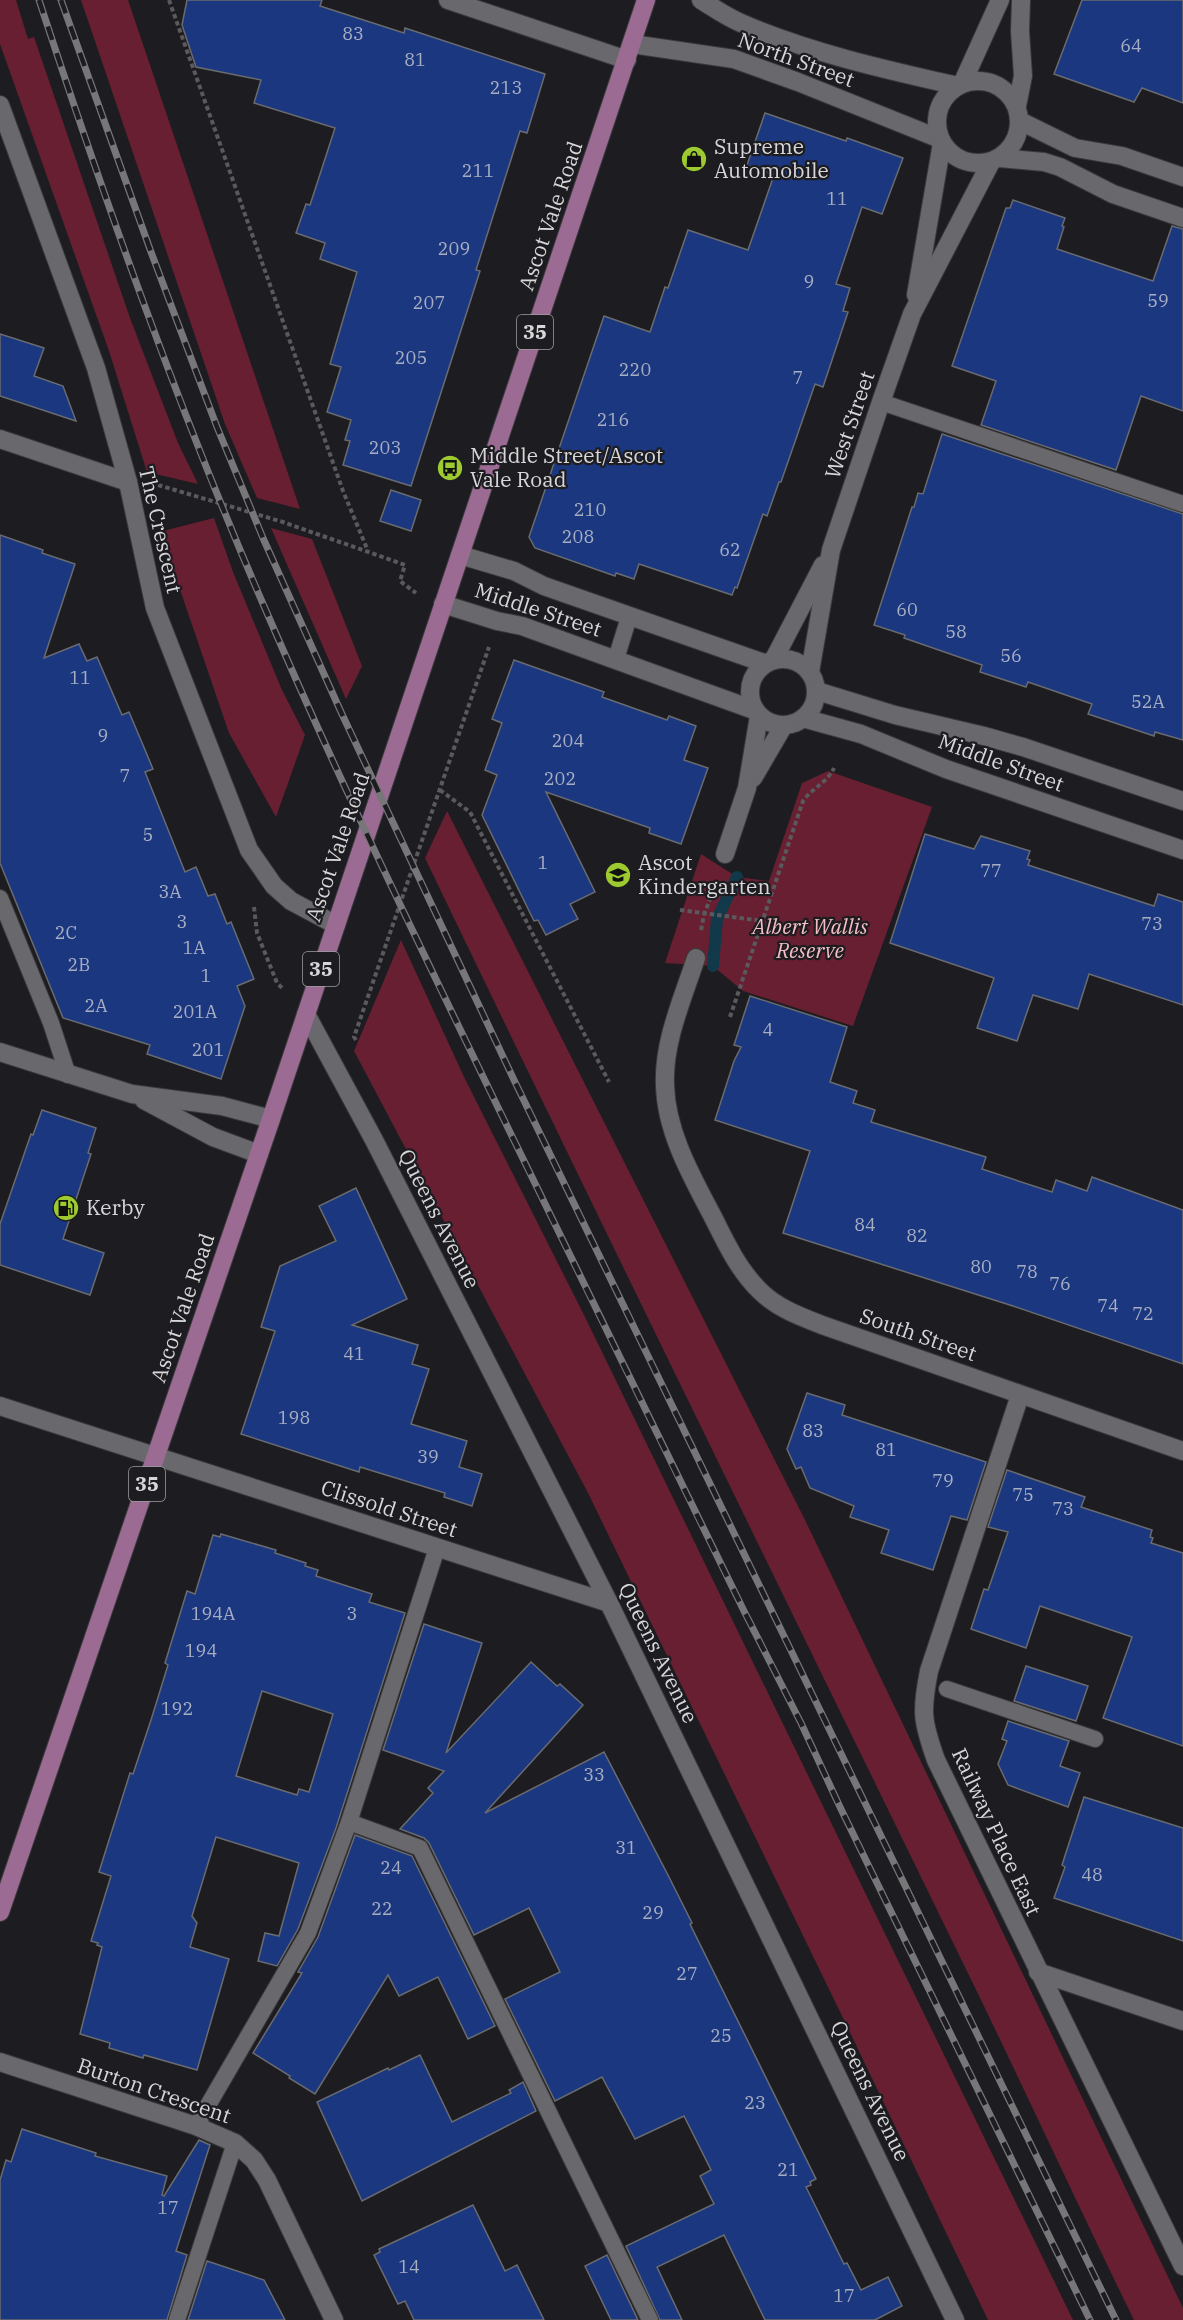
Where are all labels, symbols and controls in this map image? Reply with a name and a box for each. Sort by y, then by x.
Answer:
house number: 83 [342,22,364,45]
street label: North Street [734,25,858,93]
house number: 64 [1120,34,1142,57]
house number: 81 [404,48,426,71]
house number: 213 [490,76,522,99]
place label: Supreme Automobile [714,132,829,184]
street label: Ascot Vale Road [511,137,589,294]
shop icon: Supreme Automobile [679,144,709,174]
house number: 211 [462,159,494,182]
house number: 11 [826,187,848,210]
house number: 209 [438,237,470,260]
house number: 9 [804,270,814,293]
house number: 59 [1147,289,1169,312]
house number: 207 [413,291,445,314]
road number: 35 [517,315,553,349]
house number: 205 [395,346,427,369]
house number: 220 [619,358,651,381]
house number: 7 [793,366,803,389]
street label: West Street [818,367,881,482]
house number: 216 [597,408,629,431]
house number: 203 [369,436,401,459]
place label: Middle Street/Ascot Vale Road [470,441,663,493]
bus stop icon: Middle Street/Ascot Vale Road [435,453,465,483]
street label: The Crescent [133,463,189,596]
house number: 210 [574,498,606,521]
house number: 208 [562,525,594,548]
house number: 62 [719,538,741,561]
street label: Middle Street [471,575,605,643]
house number: 60 [896,598,918,621]
house number: 58 [945,620,967,643]
house number: 56 [1000,644,1022,667]
house number: 11 [69,666,91,689]
house number: 52A [1131,690,1166,713]
house number: 9 [98,724,108,747]
street label: Middle Street [935,726,1068,798]
house number: 204 [552,729,584,752]
house number: 7 [120,764,130,787]
house number: 202 [544,767,576,790]
street label: Ascot Vale Road [298,768,376,925]
house number: 5 [143,823,153,846]
place label: Ascot Kindergarten [638,848,771,900]
house number: 1 [538,851,548,874]
house number: 77 [980,859,1002,882]
school or university icon: Ascot Kindergarten [603,860,633,890]
house number: 3A [158,880,182,903]
house number: 3 [177,910,187,933]
park label: Albert Wallis Reserve [750,912,868,964]
house number: 73 [1141,912,1163,935]
house number: 2C [55,921,77,944]
house number: 1A [182,936,206,959]
road number: 35 [303,952,339,986]
house number: 2B [68,953,90,976]
house number: 1 [201,964,211,987]
house number: 2A [84,994,108,1017]
house number: 201A [173,1000,218,1023]
house number: 4 [763,1018,773,1041]
house number: 201 [192,1038,224,1061]
street label: Queens Avenue [393,1144,487,1293]
fuel station icon: Kerby [51,1193,81,1223]
place label: Kerby [86,1193,145,1221]
house number: 84 [854,1213,876,1236]
house number: 82 [906,1224,928,1247]
street label: Ascot Vale Road [143,1229,221,1386]
house number: 80 [970,1255,992,1278]
house number: 78 [1016,1260,1038,1283]
house number: 76 [1049,1272,1071,1295]
house number: 74 [1097,1294,1119,1317]
street label: South Street [856,1301,980,1367]
house number: 72 [1132,1302,1154,1325]
house number: 41 [343,1342,365,1365]
house number: 198 [278,1406,310,1429]
house number: 83 [802,1419,824,1442]
house number: 81 [875,1438,897,1461]
house number: 39 [417,1445,439,1468]
road number: 35 [129,1467,165,1501]
house number: 79 [932,1469,954,1492]
street label: Clissold Street [318,1473,461,1543]
house number: 75 [1012,1483,1034,1506]
house number: 73 [1052,1497,1074,1520]
street label: Queens Avenue [613,1578,705,1727]
house number: 194A [191,1602,236,1625]
house number: 3 [347,1602,357,1625]
house number: 194 [185,1639,217,1662]
house number: 192 [161,1697,193,1720]
street label: Railway Place East [946,1743,1048,1920]
house number: 33 [583,1763,605,1786]
house number: 31 [615,1836,637,1859]
house number: 24 [380,1856,402,1879]
house number: 48 [1081,1863,1103,1886]
house number: 22 [371,1897,393,1920]
house number: 29 [642,1901,664,1924]
house number: 27 [676,1962,698,1985]
street label: Queens Avenue [825,2016,917,2165]
house number: 25 [710,2024,732,2047]
street label: Burton Crescent [74,2051,235,2129]
house number: 23 [744,2091,766,2114]
house number: 21 [777,2158,799,2181]
house number: 17 [157,2196,179,2219]
house number: 14 [398,2255,420,2278]
house number: 17 [833,2284,855,2307]

